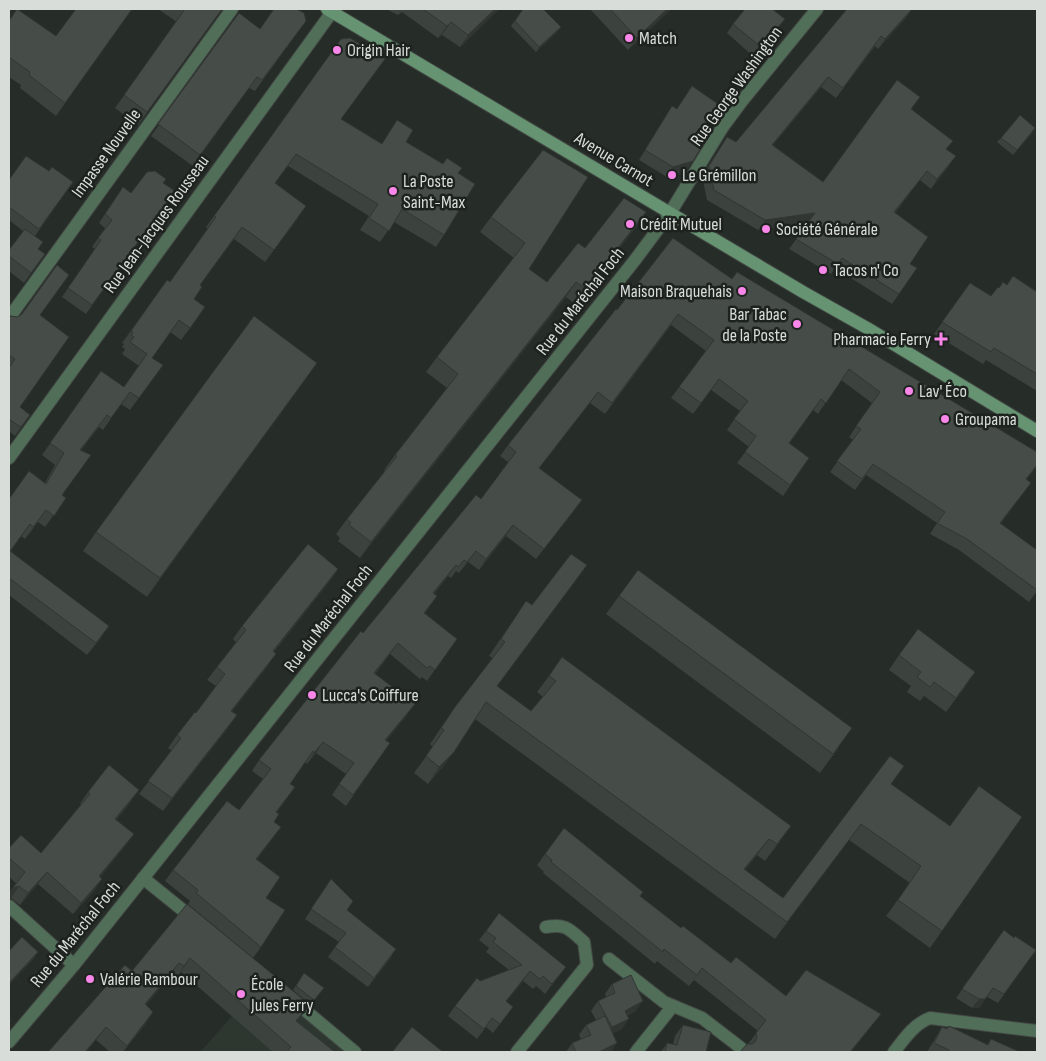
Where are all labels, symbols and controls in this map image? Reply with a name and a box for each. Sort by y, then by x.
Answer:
street label: Rue George Washington [686,22,787,150]
place label: Match [639,28,677,49]
marker: Match [623,32,635,44]
place label: Origin Hair [347,40,410,61]
marker: Origin Hair [331,44,343,56]
street label: Impasse Nouvelle [67,105,146,202]
street label: Avenue Carnot [570,127,657,191]
street label: Rue Jean-Jacques Rousseau [99,151,213,297]
place label: Le Grémillon [682,165,756,186]
marker: Le Grémillon [666,169,678,181]
place label: La Poste Saint-Max [403,171,466,213]
marker: La Poste Saint-Max [387,185,399,197]
place label: Crédit Mutuel [640,214,722,235]
marker: Crédit Mutuel [624,218,636,230]
place label: Société Générale [776,219,878,240]
marker: Société Générale [760,223,772,235]
street label: Rue du Maréchal Foch [532,243,629,359]
place label: Tacos n' Co [833,260,899,281]
marker: Tacos n' Co [817,264,829,276]
place label: Maison Braquehais [620,281,732,302]
marker: Maison Braquehais [736,285,748,297]
place label: Bar Tabac de la Poste [722,304,787,346]
marker: Bar Tabac de la Poste [791,318,803,330]
place label: Pharmacie Ferry [833,329,931,350]
marker: Pharmacie Ferry [935,333,947,345]
place label: Lav' Éco [919,381,967,402]
marker: Lav' Éco [903,385,915,397]
place label: Groupama [955,409,1017,430]
marker: Groupama [939,413,951,425]
street label: Rue du Maréchal Foch [280,560,377,676]
place label: Lucca's Coiffure [322,685,419,706]
marker: Lucca's Coiffure [306,689,318,701]
street label: Rue du Maréchal Foch [26,877,125,992]
place label: Valérie Rambour [100,969,198,990]
marker: Valérie Rambour [84,973,96,985]
place label: École Jules Ferry [250,974,313,1016]
marker: École Jules Ferry [235,988,247,1000]

